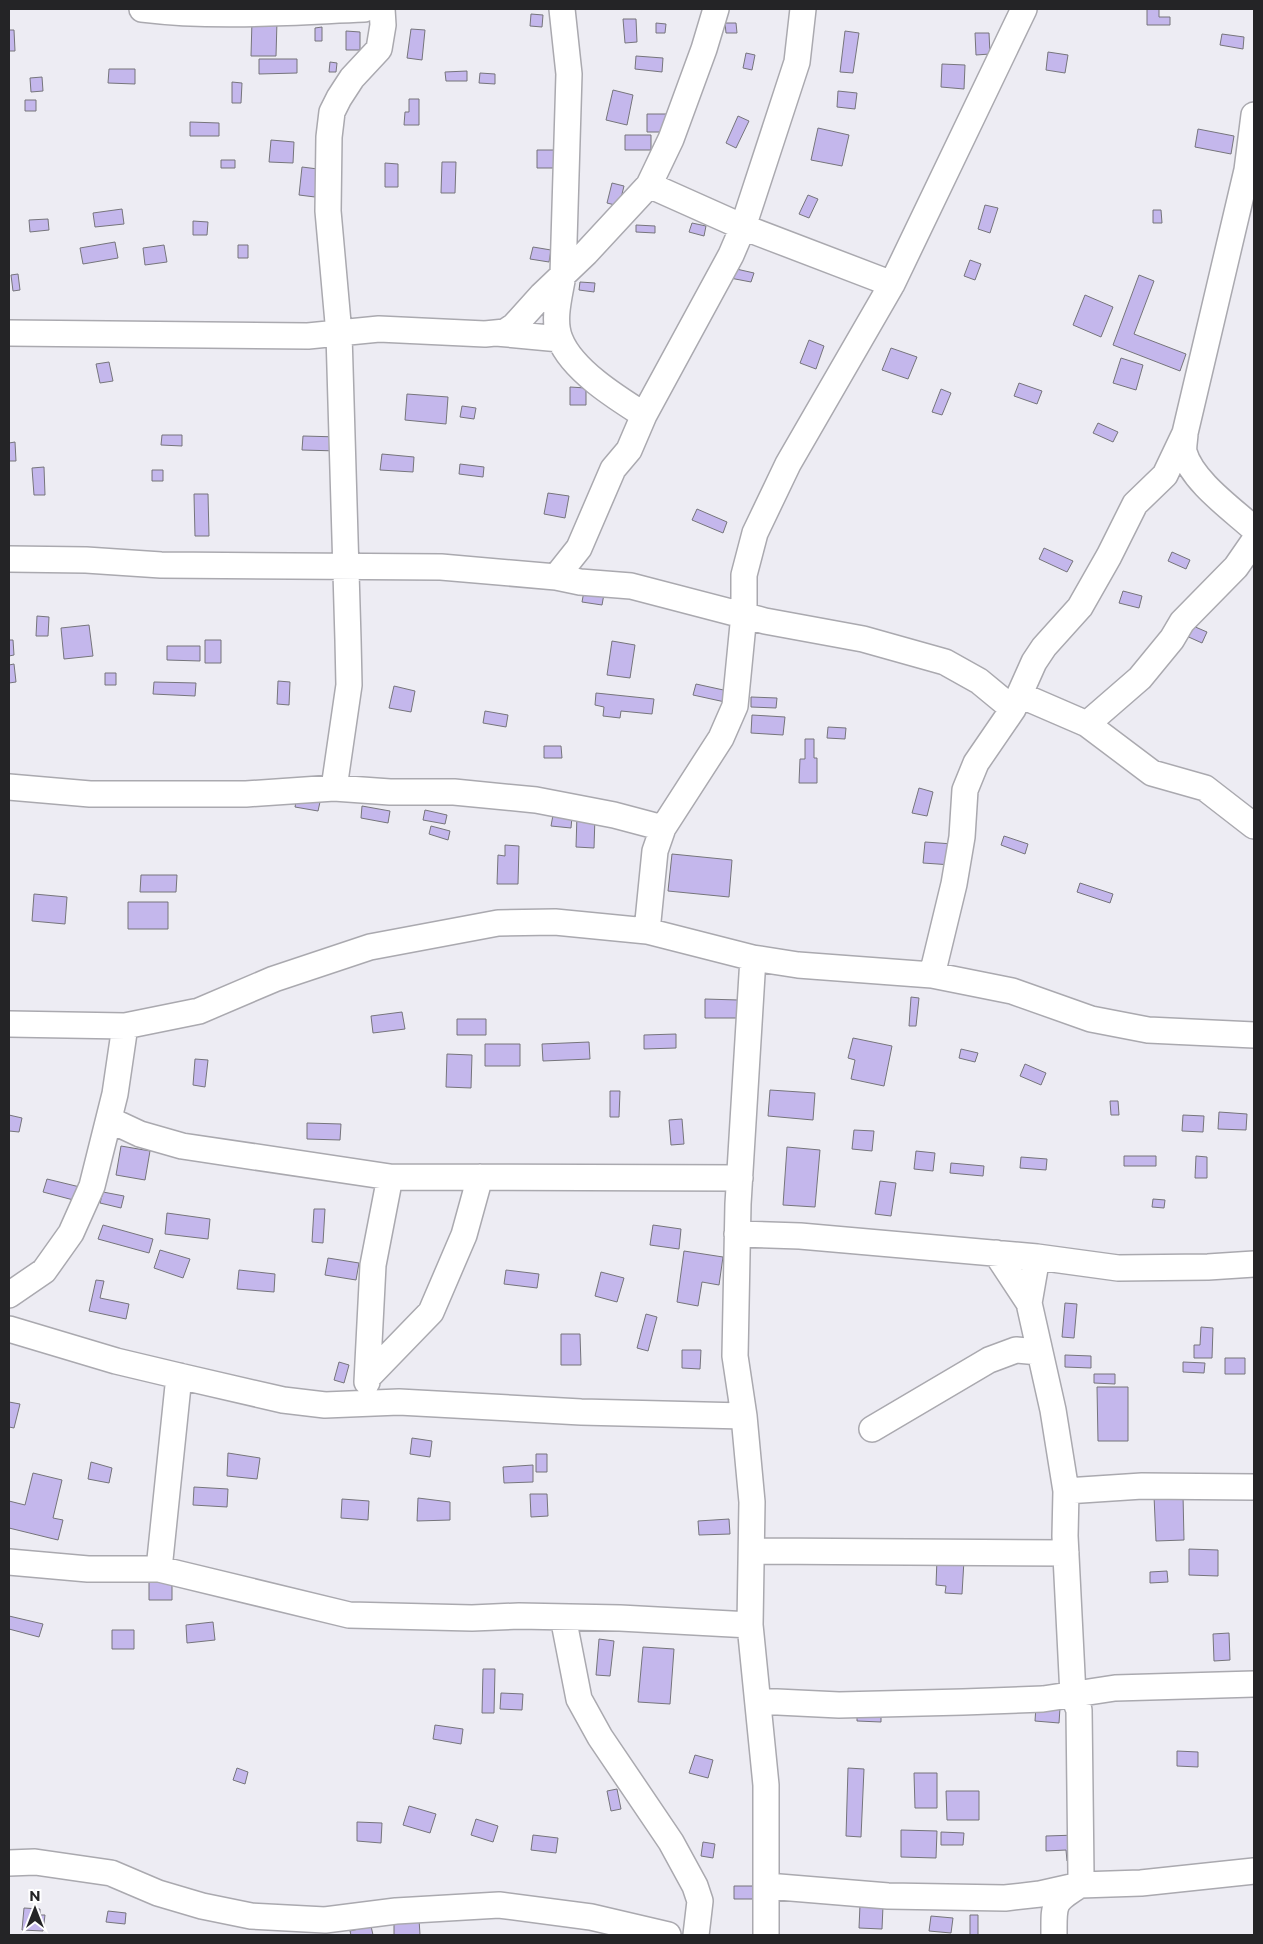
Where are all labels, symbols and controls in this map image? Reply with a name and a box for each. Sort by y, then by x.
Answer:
north arrow [10,1884,60,1934]
text: N [29,1887,41,1905]

